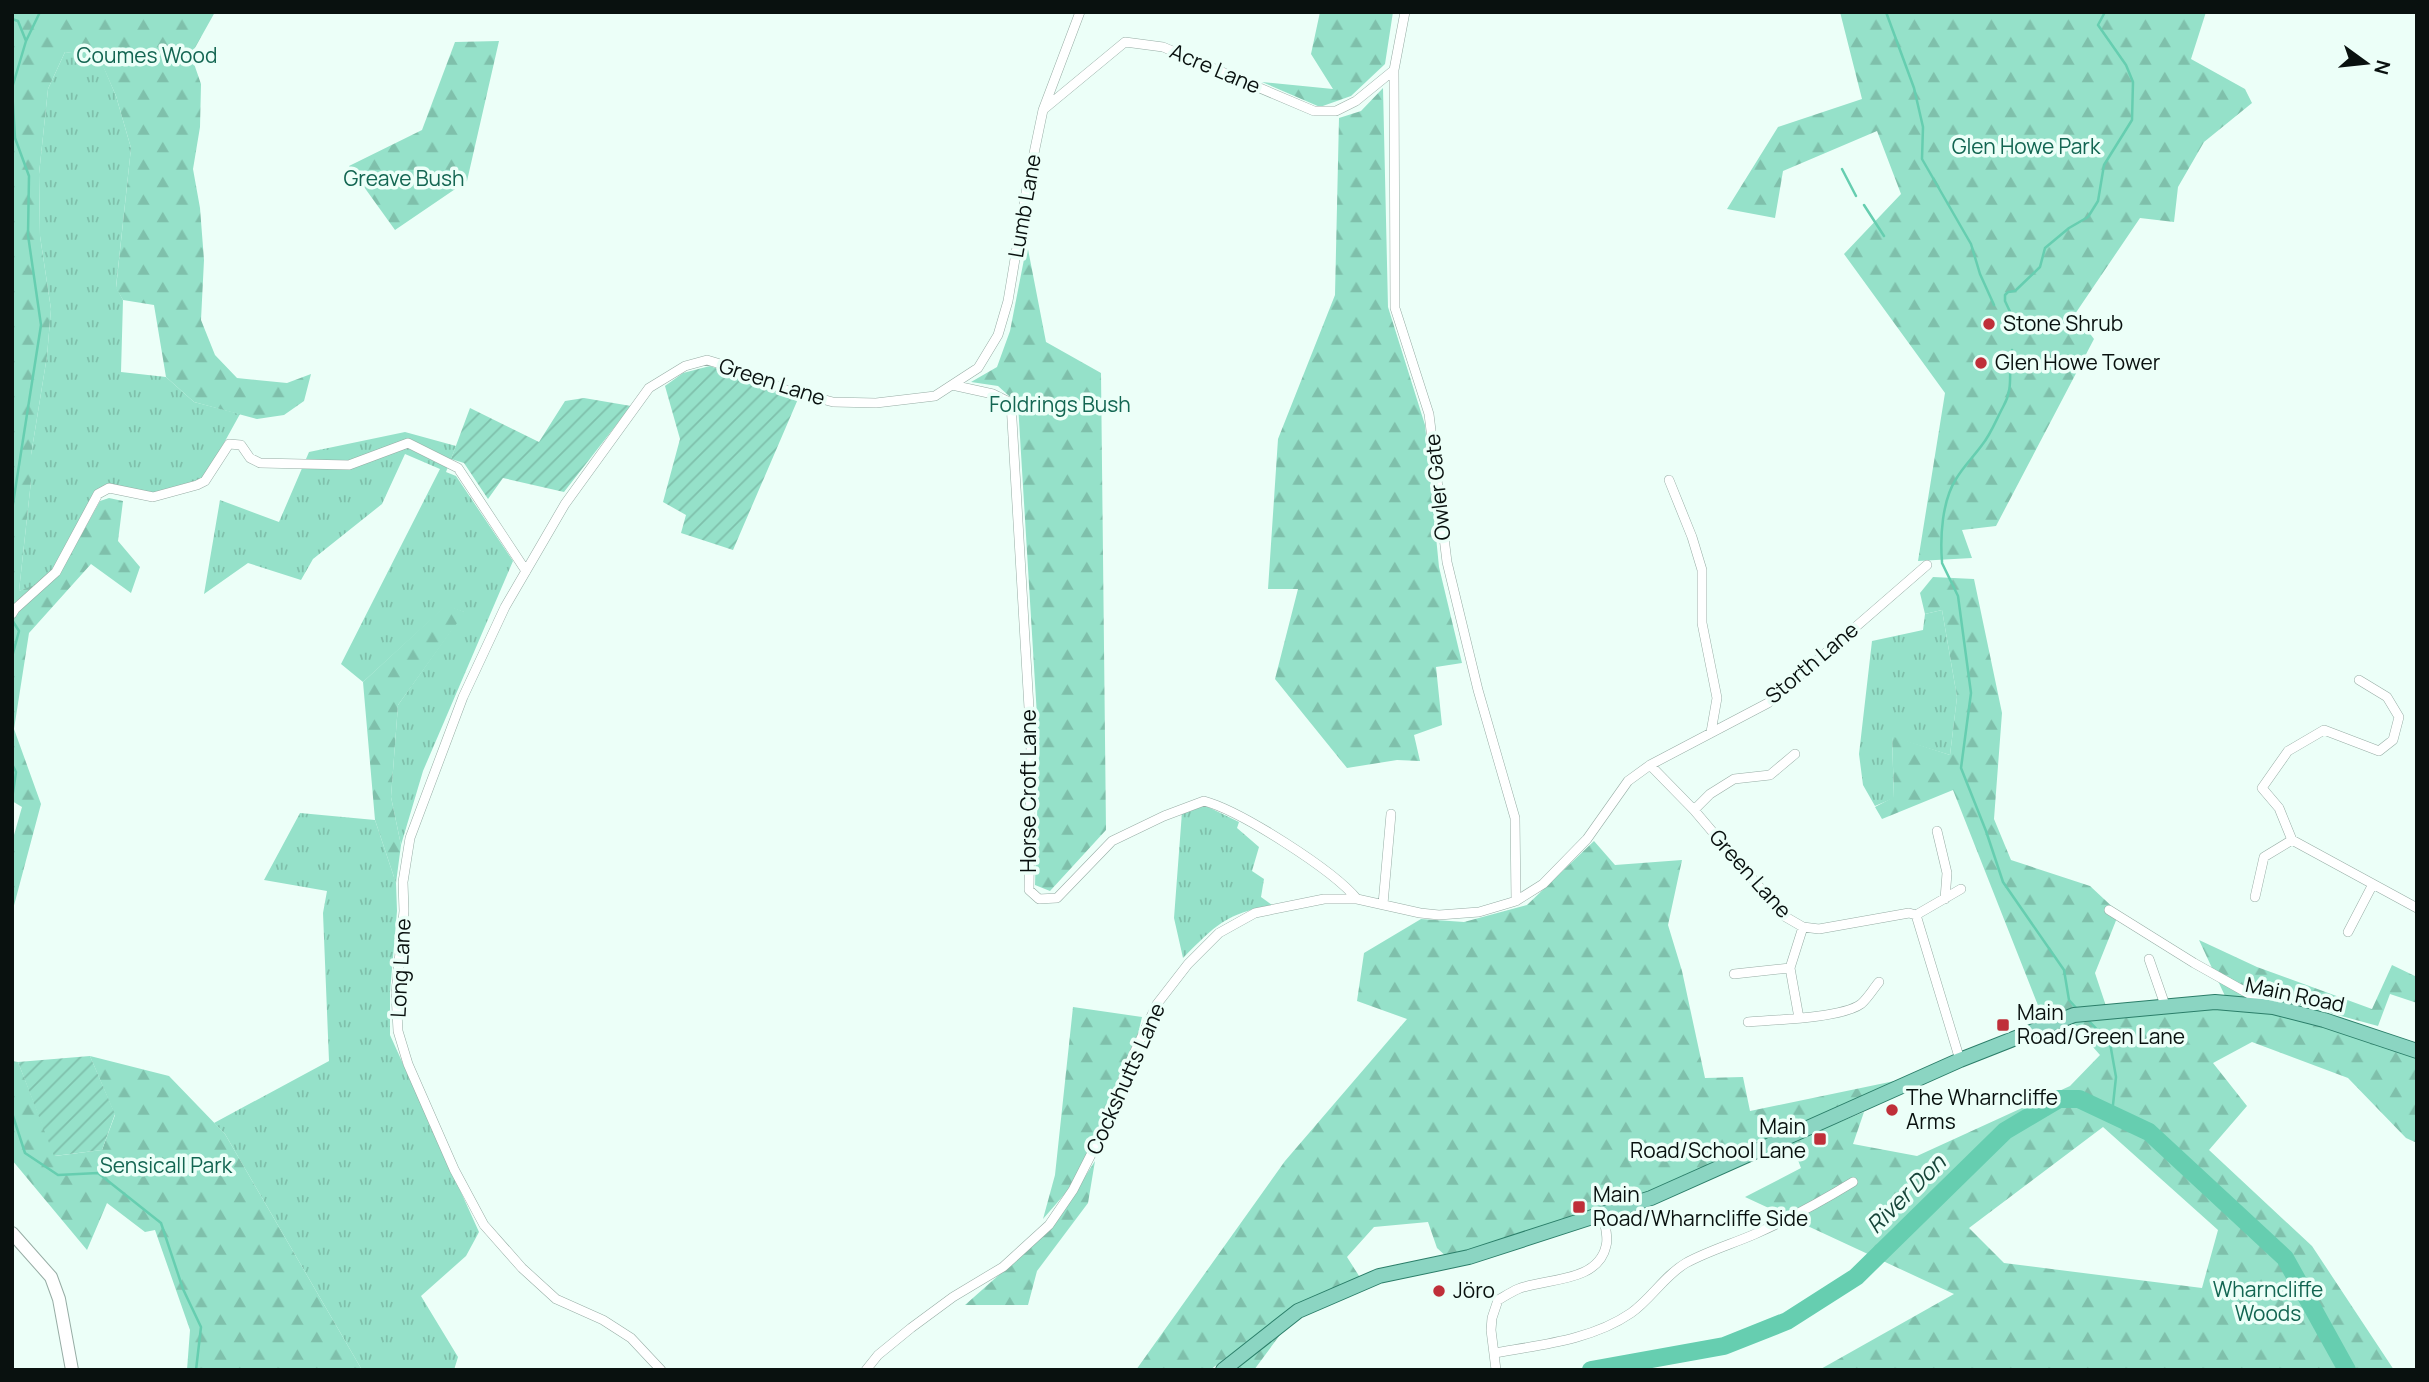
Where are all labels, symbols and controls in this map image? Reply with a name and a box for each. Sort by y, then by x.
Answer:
north arrow [2331,28,2401,98]
street label: Acre Lane [1166,36,1265,100]
park label: Coumes Wood [77,41,217,69]
text: N [2368,57,2397,77]
park label: Glen Howe Park [1952,132,2101,160]
street label: Lumb Lane [1001,152,1047,260]
park label: Greave Bush [343,164,465,192]
place label: Stone Shrub [2003,309,2123,337]
marker: Stone Shrub [1981,316,1997,332]
place label: Glen Howe Tower [1995,348,2161,376]
street label: Green Lane [716,351,829,411]
marker: Glen Howe Tower [1973,355,1989,371]
park label: Foldrings Bush [989,390,1131,418]
street label: Owler Gate [1417,432,1457,542]
street label: Storth Lane [1759,615,1864,709]
street label: Horse Croft Lane [1014,709,1042,873]
street label: Green Lane [1703,823,1798,924]
street label: Long Lane [383,918,417,1018]
street label: Main Road [2243,970,2347,1018]
street label: Cockshutts Lane [1079,998,1171,1159]
place label: Main Road/Green Lane [2017,998,2185,1050]
marker: Main Road/Green Lane [1995,1017,2011,1033]
place label: The Wharncliffe Arms [1906,1083,2058,1135]
marker: The Wharncliffe Arms [1884,1102,1900,1118]
place label: Main Road/School Lane [1630,1112,1806,1164]
marker: Main Road/School Lane [1812,1131,1828,1147]
water label: River Don [1859,1146,1953,1240]
park label: Sensicall Park [100,1151,233,1179]
place label: Main Road/Wharncliffe Side [1593,1180,1808,1232]
marker: Main Road/Wharncliffe Side [1571,1199,1587,1215]
park label: Wharncliffe Woods [2213,1275,2323,1327]
place label: Jöro [1453,1276,1495,1304]
marker: Jöro [1431,1283,1447,1299]

